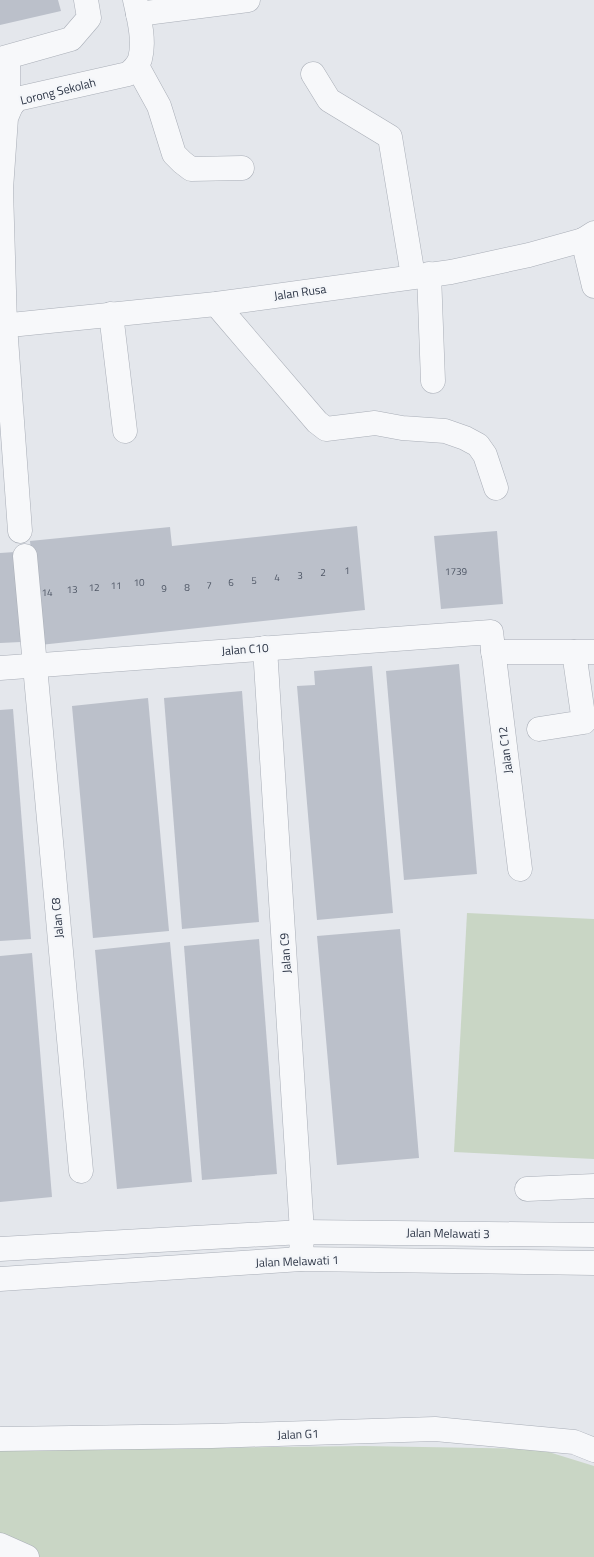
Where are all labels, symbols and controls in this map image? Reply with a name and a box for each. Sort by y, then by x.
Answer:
street label: Lorong Sekolah [18,72,98,110]
street label: Jalan Rusa [273,279,327,305]
house number: 1 [344,563,350,578]
house number: 1739 [445,564,468,579]
house number: 2 [320,565,326,580]
house number: 3 [297,568,303,583]
house number: 4 [274,570,280,585]
house number: 5 [251,573,257,588]
house number: 10 [133,575,145,590]
house number: 6 [228,575,234,590]
house number: 11 [110,578,122,593]
house number: 7 [206,578,212,593]
house number: 12 [88,580,100,595]
house number: 8 [184,580,190,595]
house number: 9 [161,581,167,596]
house number: 13 [66,582,78,597]
house number: 14 [41,585,53,600]
street label: Jalan C10 [221,638,270,660]
street label: Jalan C12 [493,725,517,775]
street label: Jalan C8 [46,897,68,939]
street label: Jalan C9 [274,932,296,974]
street label: Jalan Melawati 3 [406,1223,490,1243]
street label: Jalan Melawati 1 [255,1250,339,1272]
street label: Jalan G1 [277,1424,319,1444]

